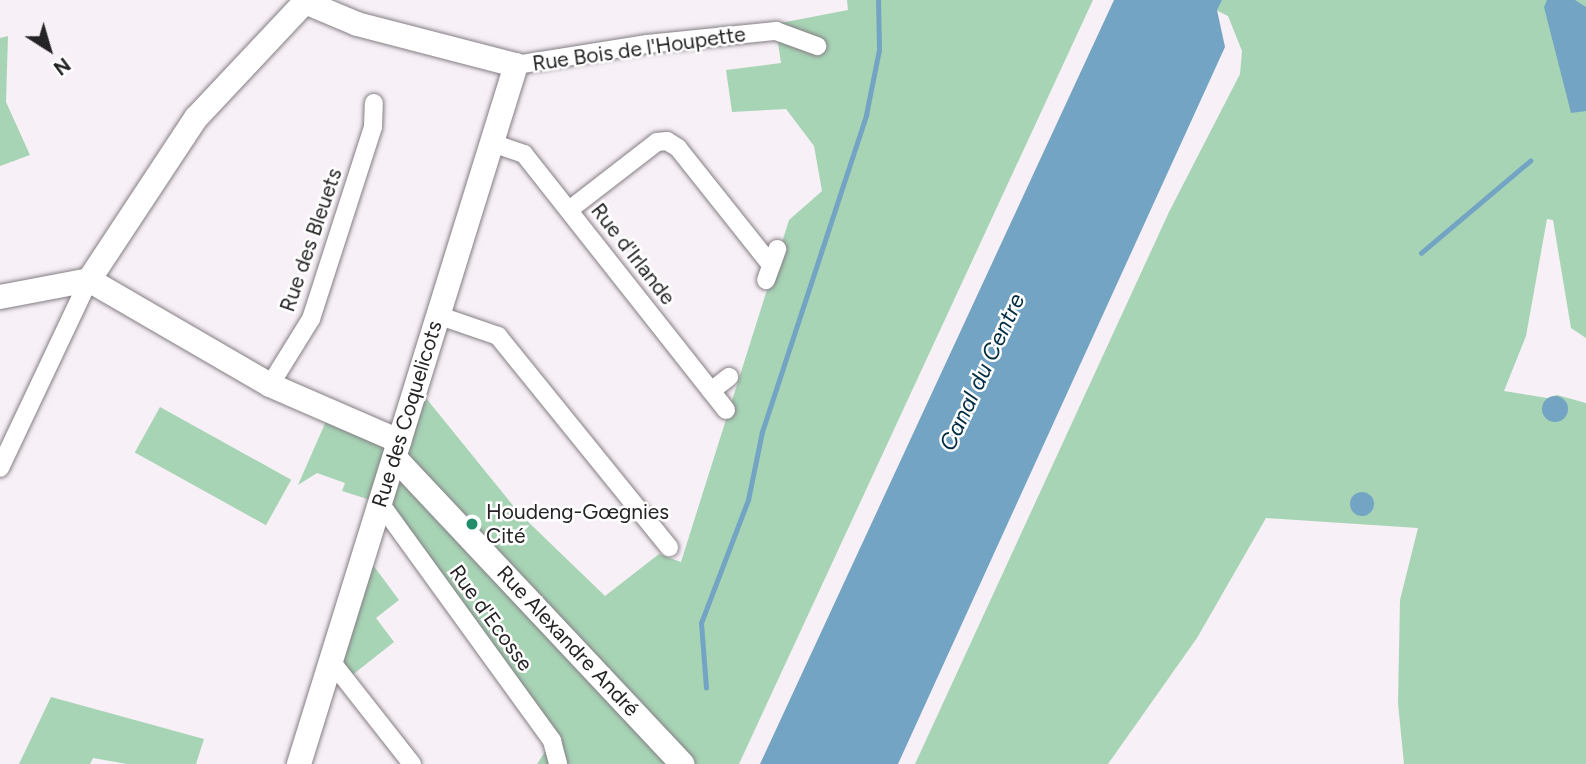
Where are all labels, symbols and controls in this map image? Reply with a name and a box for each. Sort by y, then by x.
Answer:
north arrow [14,14,84,84]
street label: Rue Bois de l'Houpette [531,22,747,76]
text: N [49,53,75,80]
street label: Rue des Bleuets [275,165,347,315]
street label: Rue d'Irlande [586,198,680,310]
water label: Canal du Centre [933,289,1031,455]
street label: Rue des Coquelicots [367,318,447,510]
place label: Houdeng-Gœgnies Cité [486,499,669,549]
marker: Houdeng-Gœgnies Cité [464,516,480,532]
street label: Rue d'Ecosse [444,560,538,676]
street label: Rue Alexandre André [492,560,644,722]

